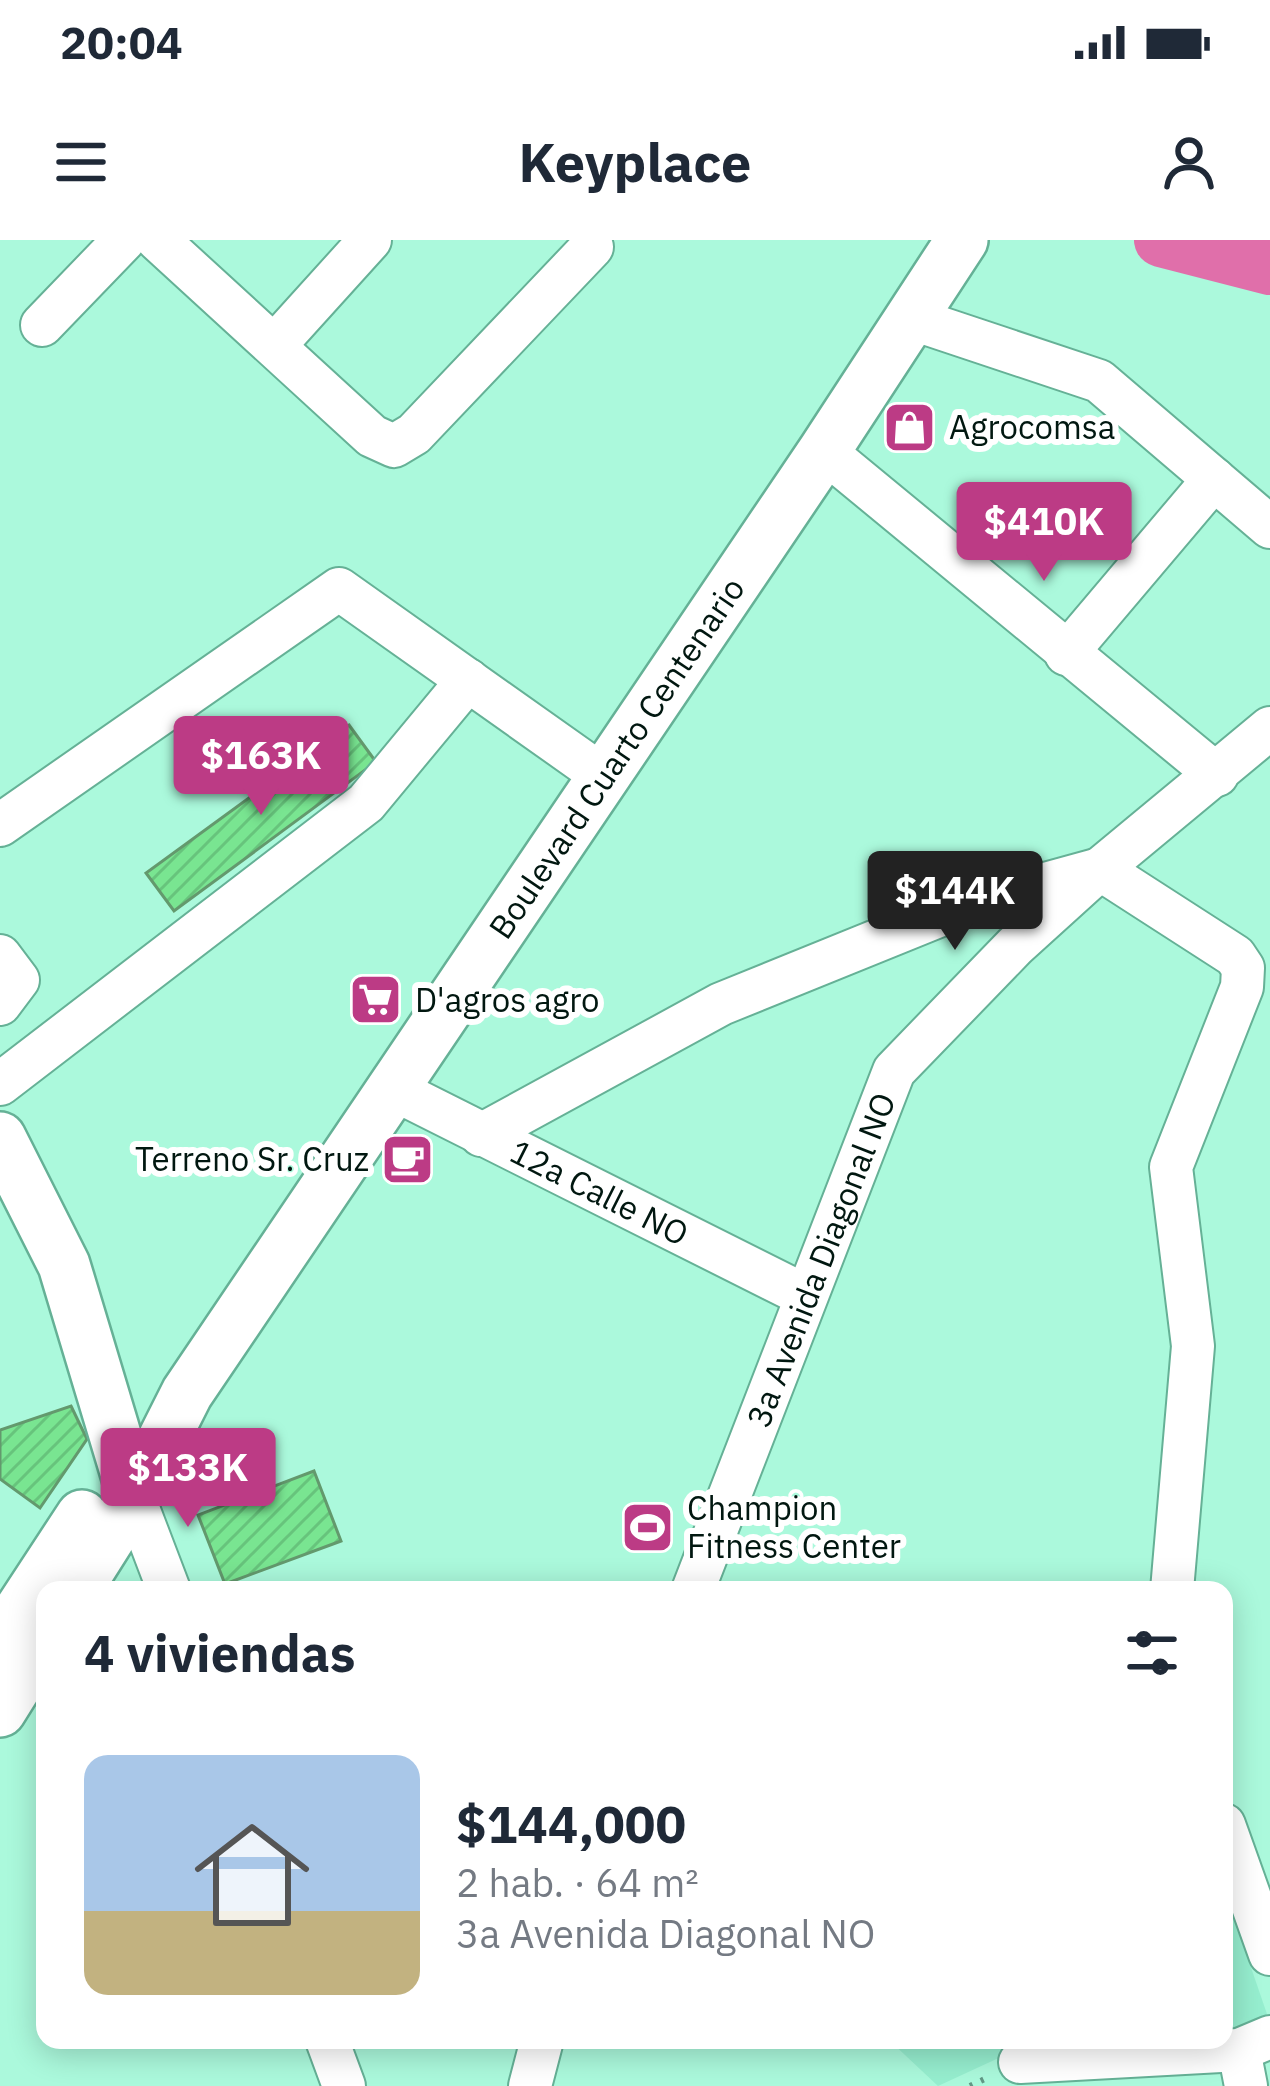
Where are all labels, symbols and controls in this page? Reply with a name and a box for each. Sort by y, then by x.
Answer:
text: 20:04 [60,13,183,71]
text: Keyplace [519,127,751,197]
icon: menu [48,129,114,195]
icon: person [1156,129,1222,195]
shop icon: Agrocomsa [882,399,938,455]
place label: Agrocomsa [949,405,1115,448]
pin: $410K [960,482,1128,584]
text: $410K [984,495,1104,546]
street label: Boulevard Cuarto Centenario [479,569,753,947]
pin: $163K [177,716,345,818]
text: $163K [201,729,321,780]
pin: $144K [871,851,1039,953]
text: $144K [895,864,1015,915]
supermarket icon: D'agros agro [348,972,404,1028]
place label: D'agros agro [415,978,600,1021]
street label: 3a Avenida Diagonal NO [736,1086,905,1433]
street label: 12a Calle NO [504,1129,696,1255]
cafe icon: Terreno Sr. Cruz [380,1131,436,1187]
place label: Terreno Sr. Cruz [135,1137,369,1180]
pin: $133K [104,1428,272,1530]
text: $133K [128,1441,248,1492]
place label: Champion Fitness Center [687,1486,901,1567]
sports icon: Champion Fitness Center [620,1499,676,1555]
text: 4 viviendas [84,1620,355,1686]
icon: filters [1119,1620,1185,1686]
text: $144,000 [456,1791,686,1857]
icon: home [180,1803,324,1947]
text: 2 hab. · 64 m² [456,1857,699,1908]
text: 3a Avenida Diagonal NO [456,1908,875,1959]

